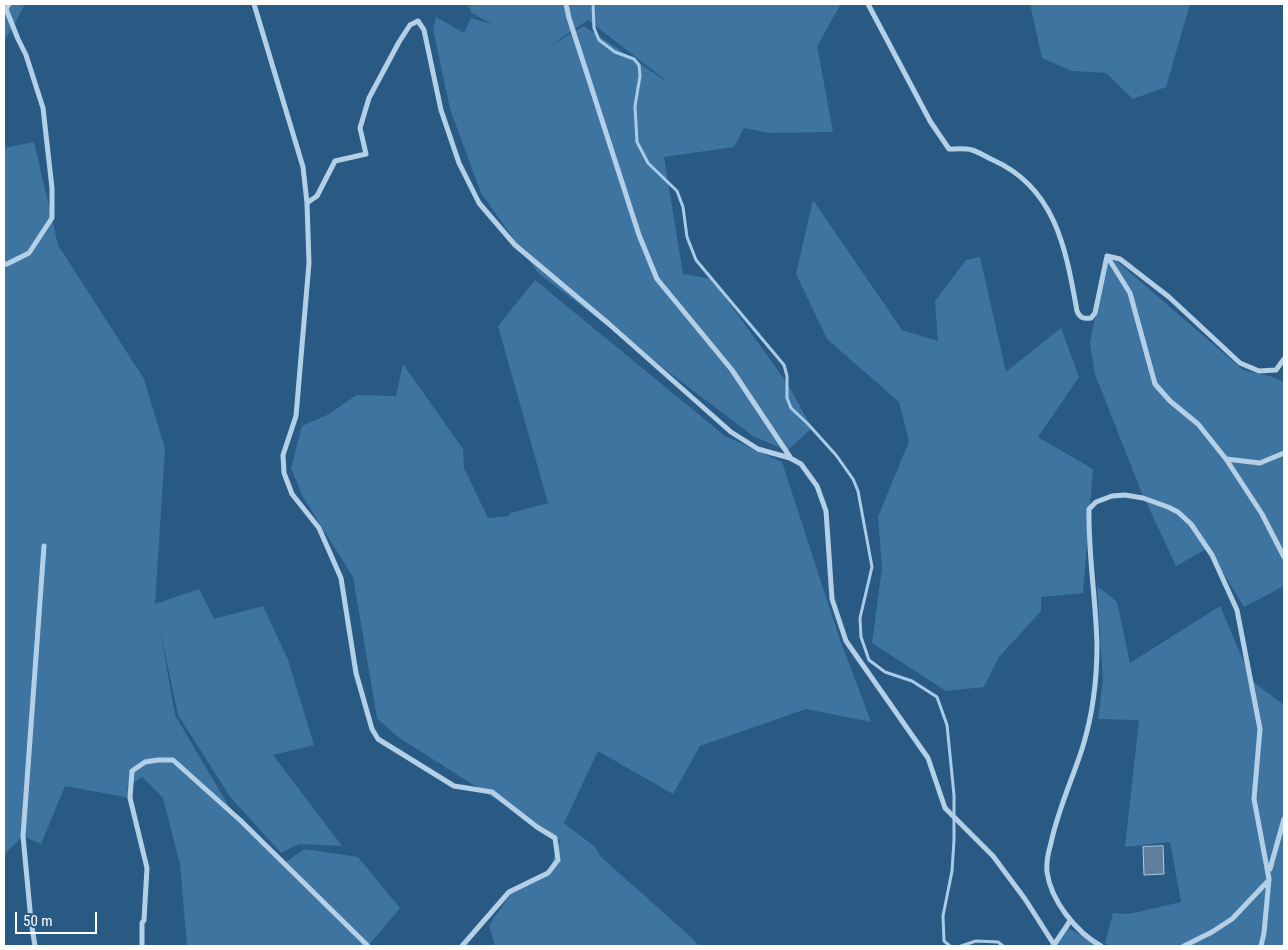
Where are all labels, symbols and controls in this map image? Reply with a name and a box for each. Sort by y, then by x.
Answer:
scale bar [18,902,100,934]
text: 50 m [23,912,53,930]

